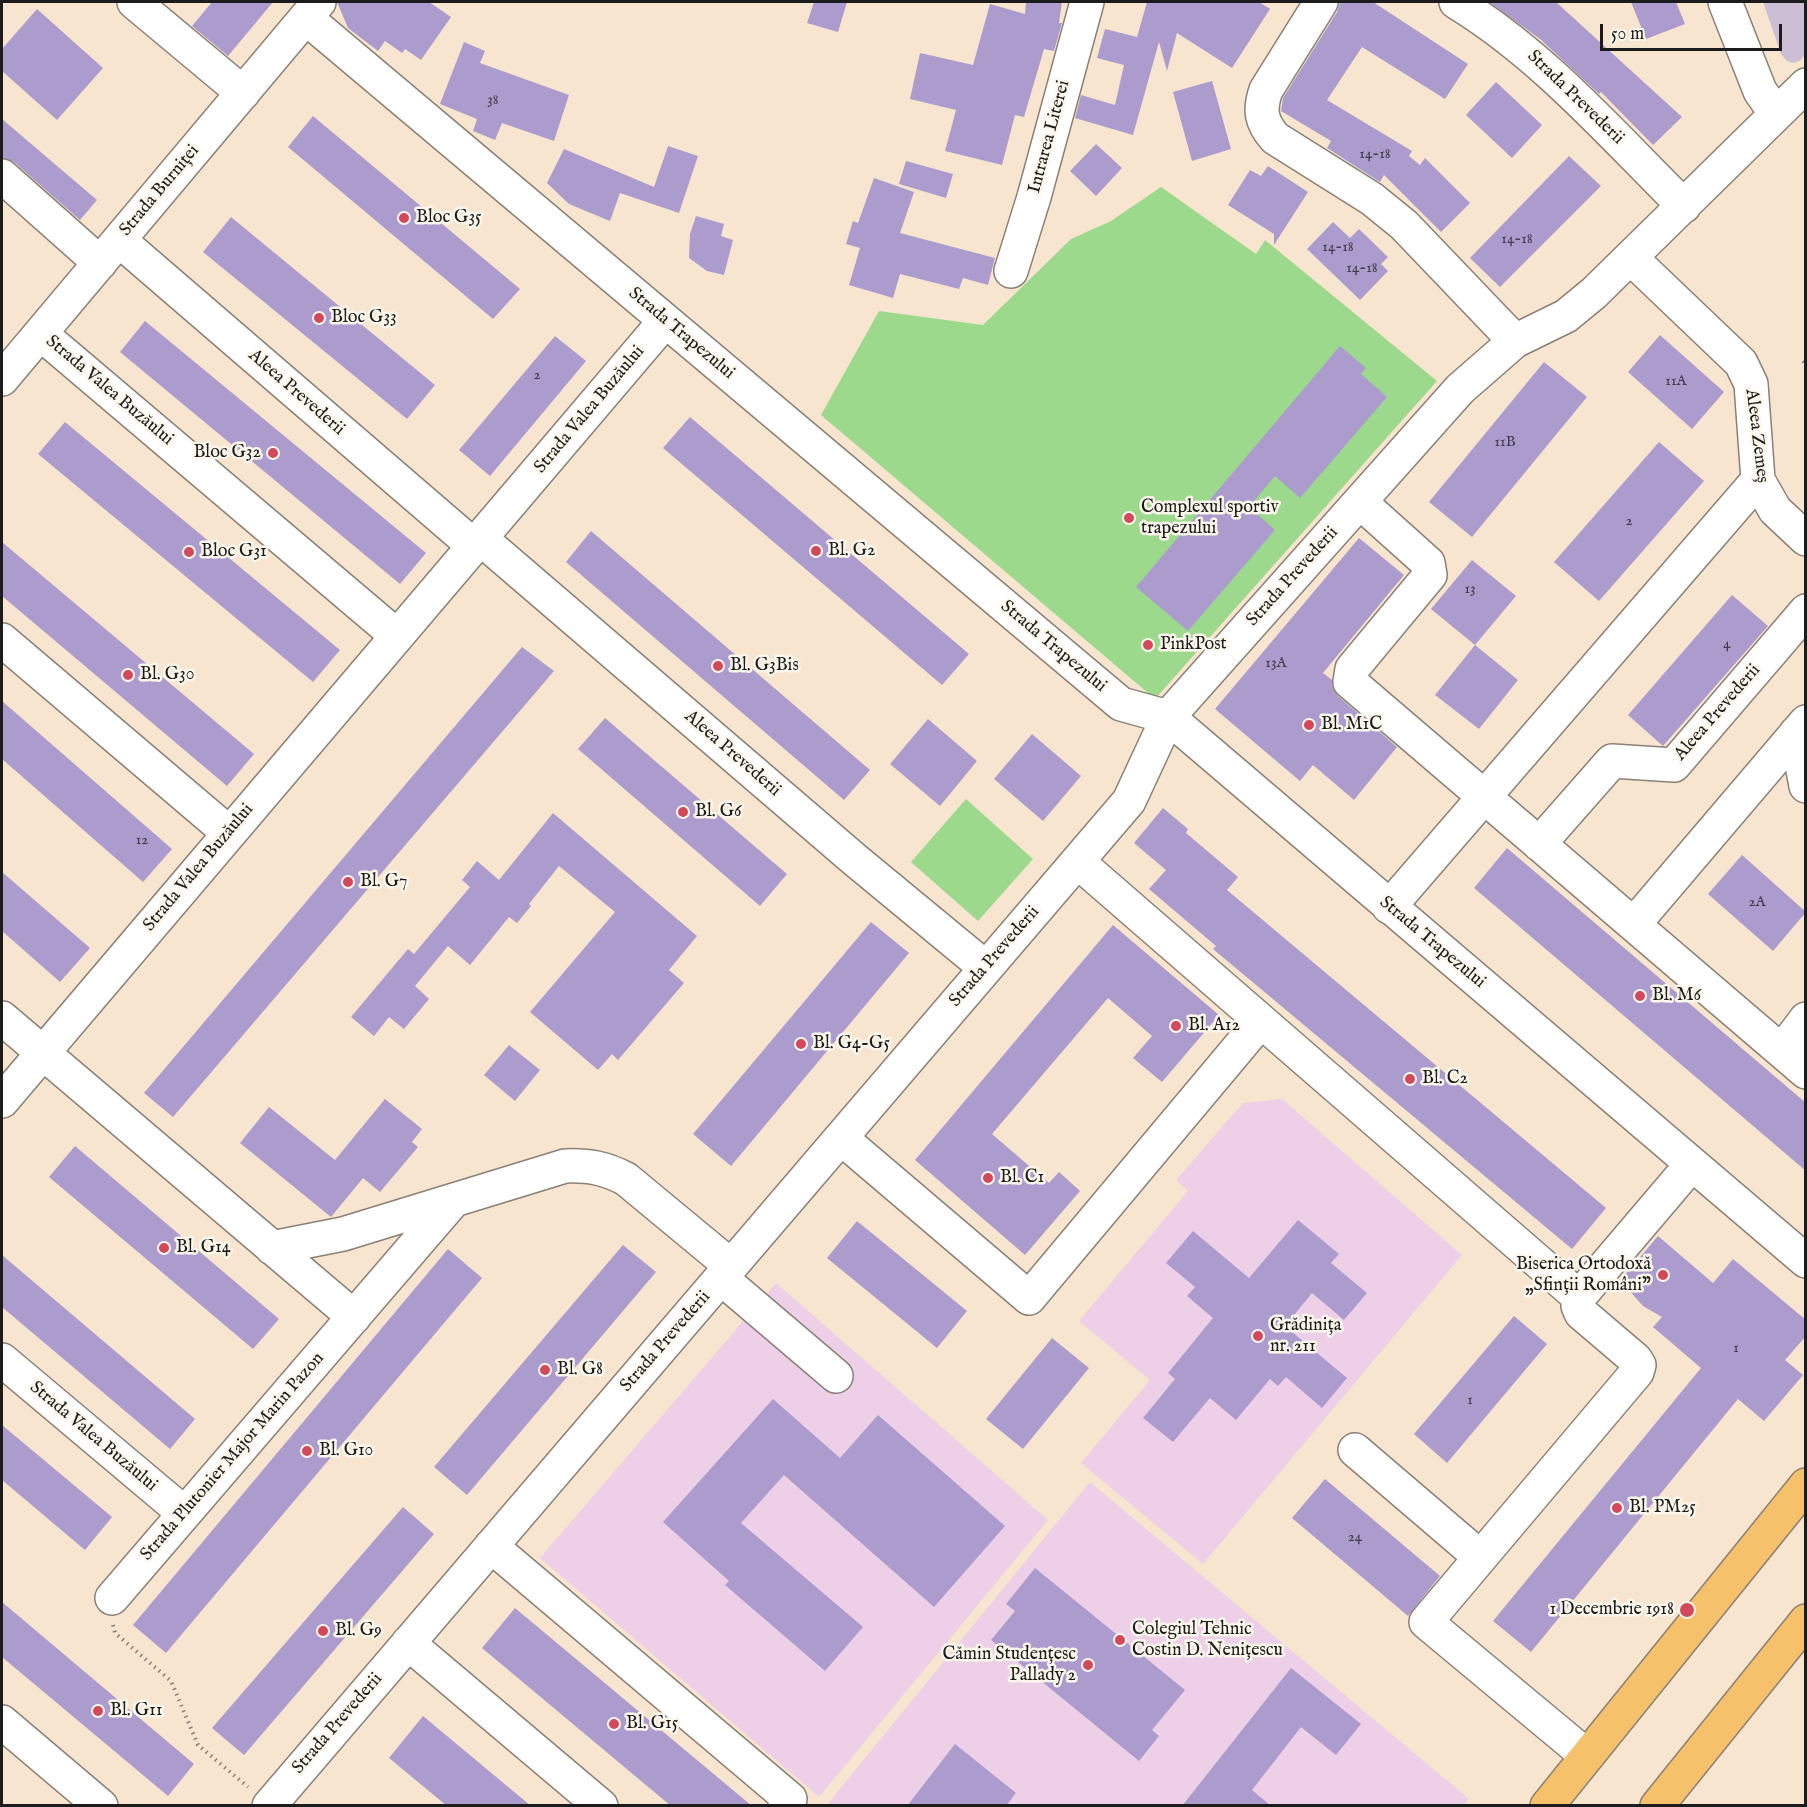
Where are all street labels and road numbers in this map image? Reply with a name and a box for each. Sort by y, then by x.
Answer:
street label: Strada Prevederii [1522,46,1628,150]
street label: Intrarea Literei [1025,78,1075,196]
street label: Strada Burniței [116,141,204,241]
street label: Strada Trapezului [624,283,738,385]
street label: Strada Valea Buzăului [41,331,177,451]
street label: Strada Valea Buzăului [530,342,650,478]
street label: Aleea Prevederii [243,345,349,441]
street label: Aleea Zemeș [1740,388,1772,484]
street label: Strada Prevederii [1243,523,1343,631]
street label: Strada Trapezului [996,596,1110,698]
street label: Aleea Prevederii [1670,660,1766,766]
street label: Aleea Prevederii [679,706,785,802]
street label: Strada Valea Buzăului [139,800,259,936]
street label: Strada Trapezului [1375,892,1489,994]
street label: Strada Prevederii [945,902,1045,1012]
street label: Strada Prevederii [616,1287,716,1397]
street label: Strada Plutonier Major Marin Pazon [137,1348,329,1566]
street label: Strada Valea Buzăului [25,1377,161,1497]
street label: Strada Prevederii [288,1669,388,1779]

